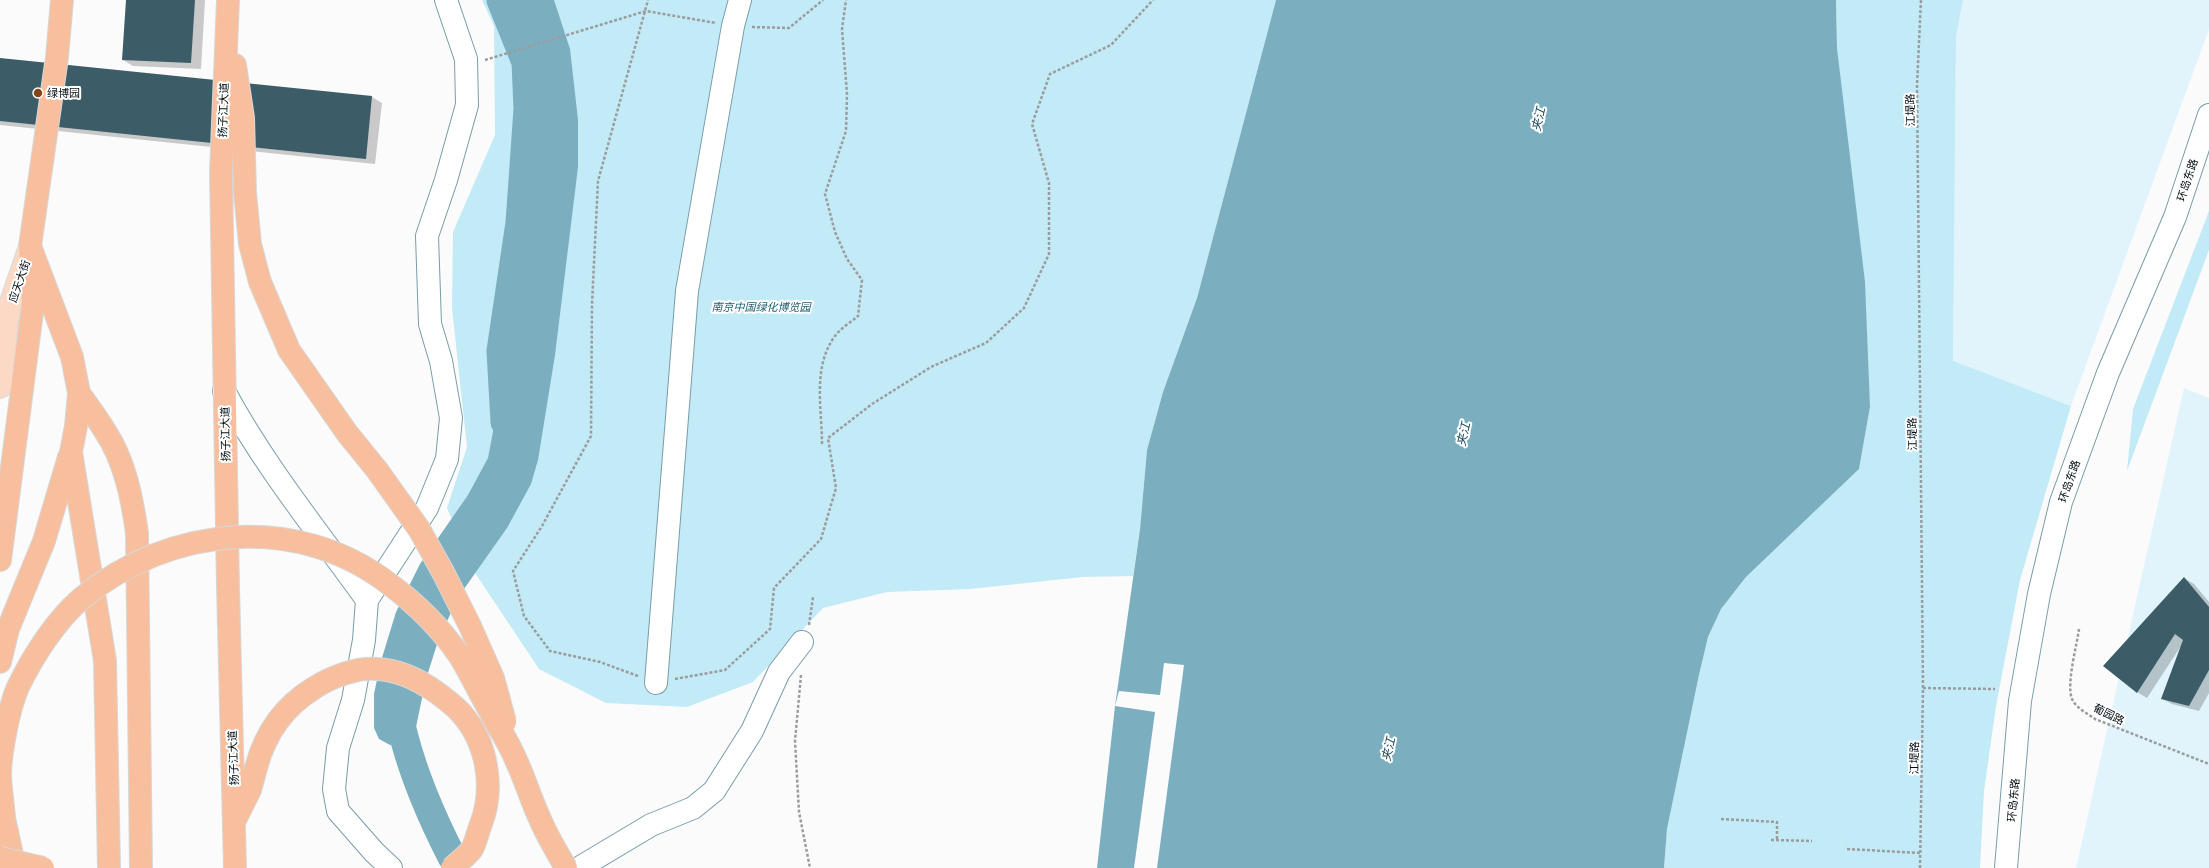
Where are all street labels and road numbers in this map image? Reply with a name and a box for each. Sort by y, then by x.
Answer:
street label: 扬子江大道 [215,82,231,138]
street label: 江堤路 [1903,93,1917,127]
street label: 环岛东路 [2174,157,2200,203]
street label: 应天大街 [6,258,32,304]
street label: 扬子江大道 [218,406,232,462]
street label: 江堤路 [1905,417,1919,451]
street label: 环岛东路 [2056,458,2082,504]
street label: 葡园路 [2091,701,2127,727]
street label: 扬子江大道 [225,730,241,786]
street label: 江堤路 [1907,741,1921,775]
street label: 环岛东路 [2005,778,2021,822]

